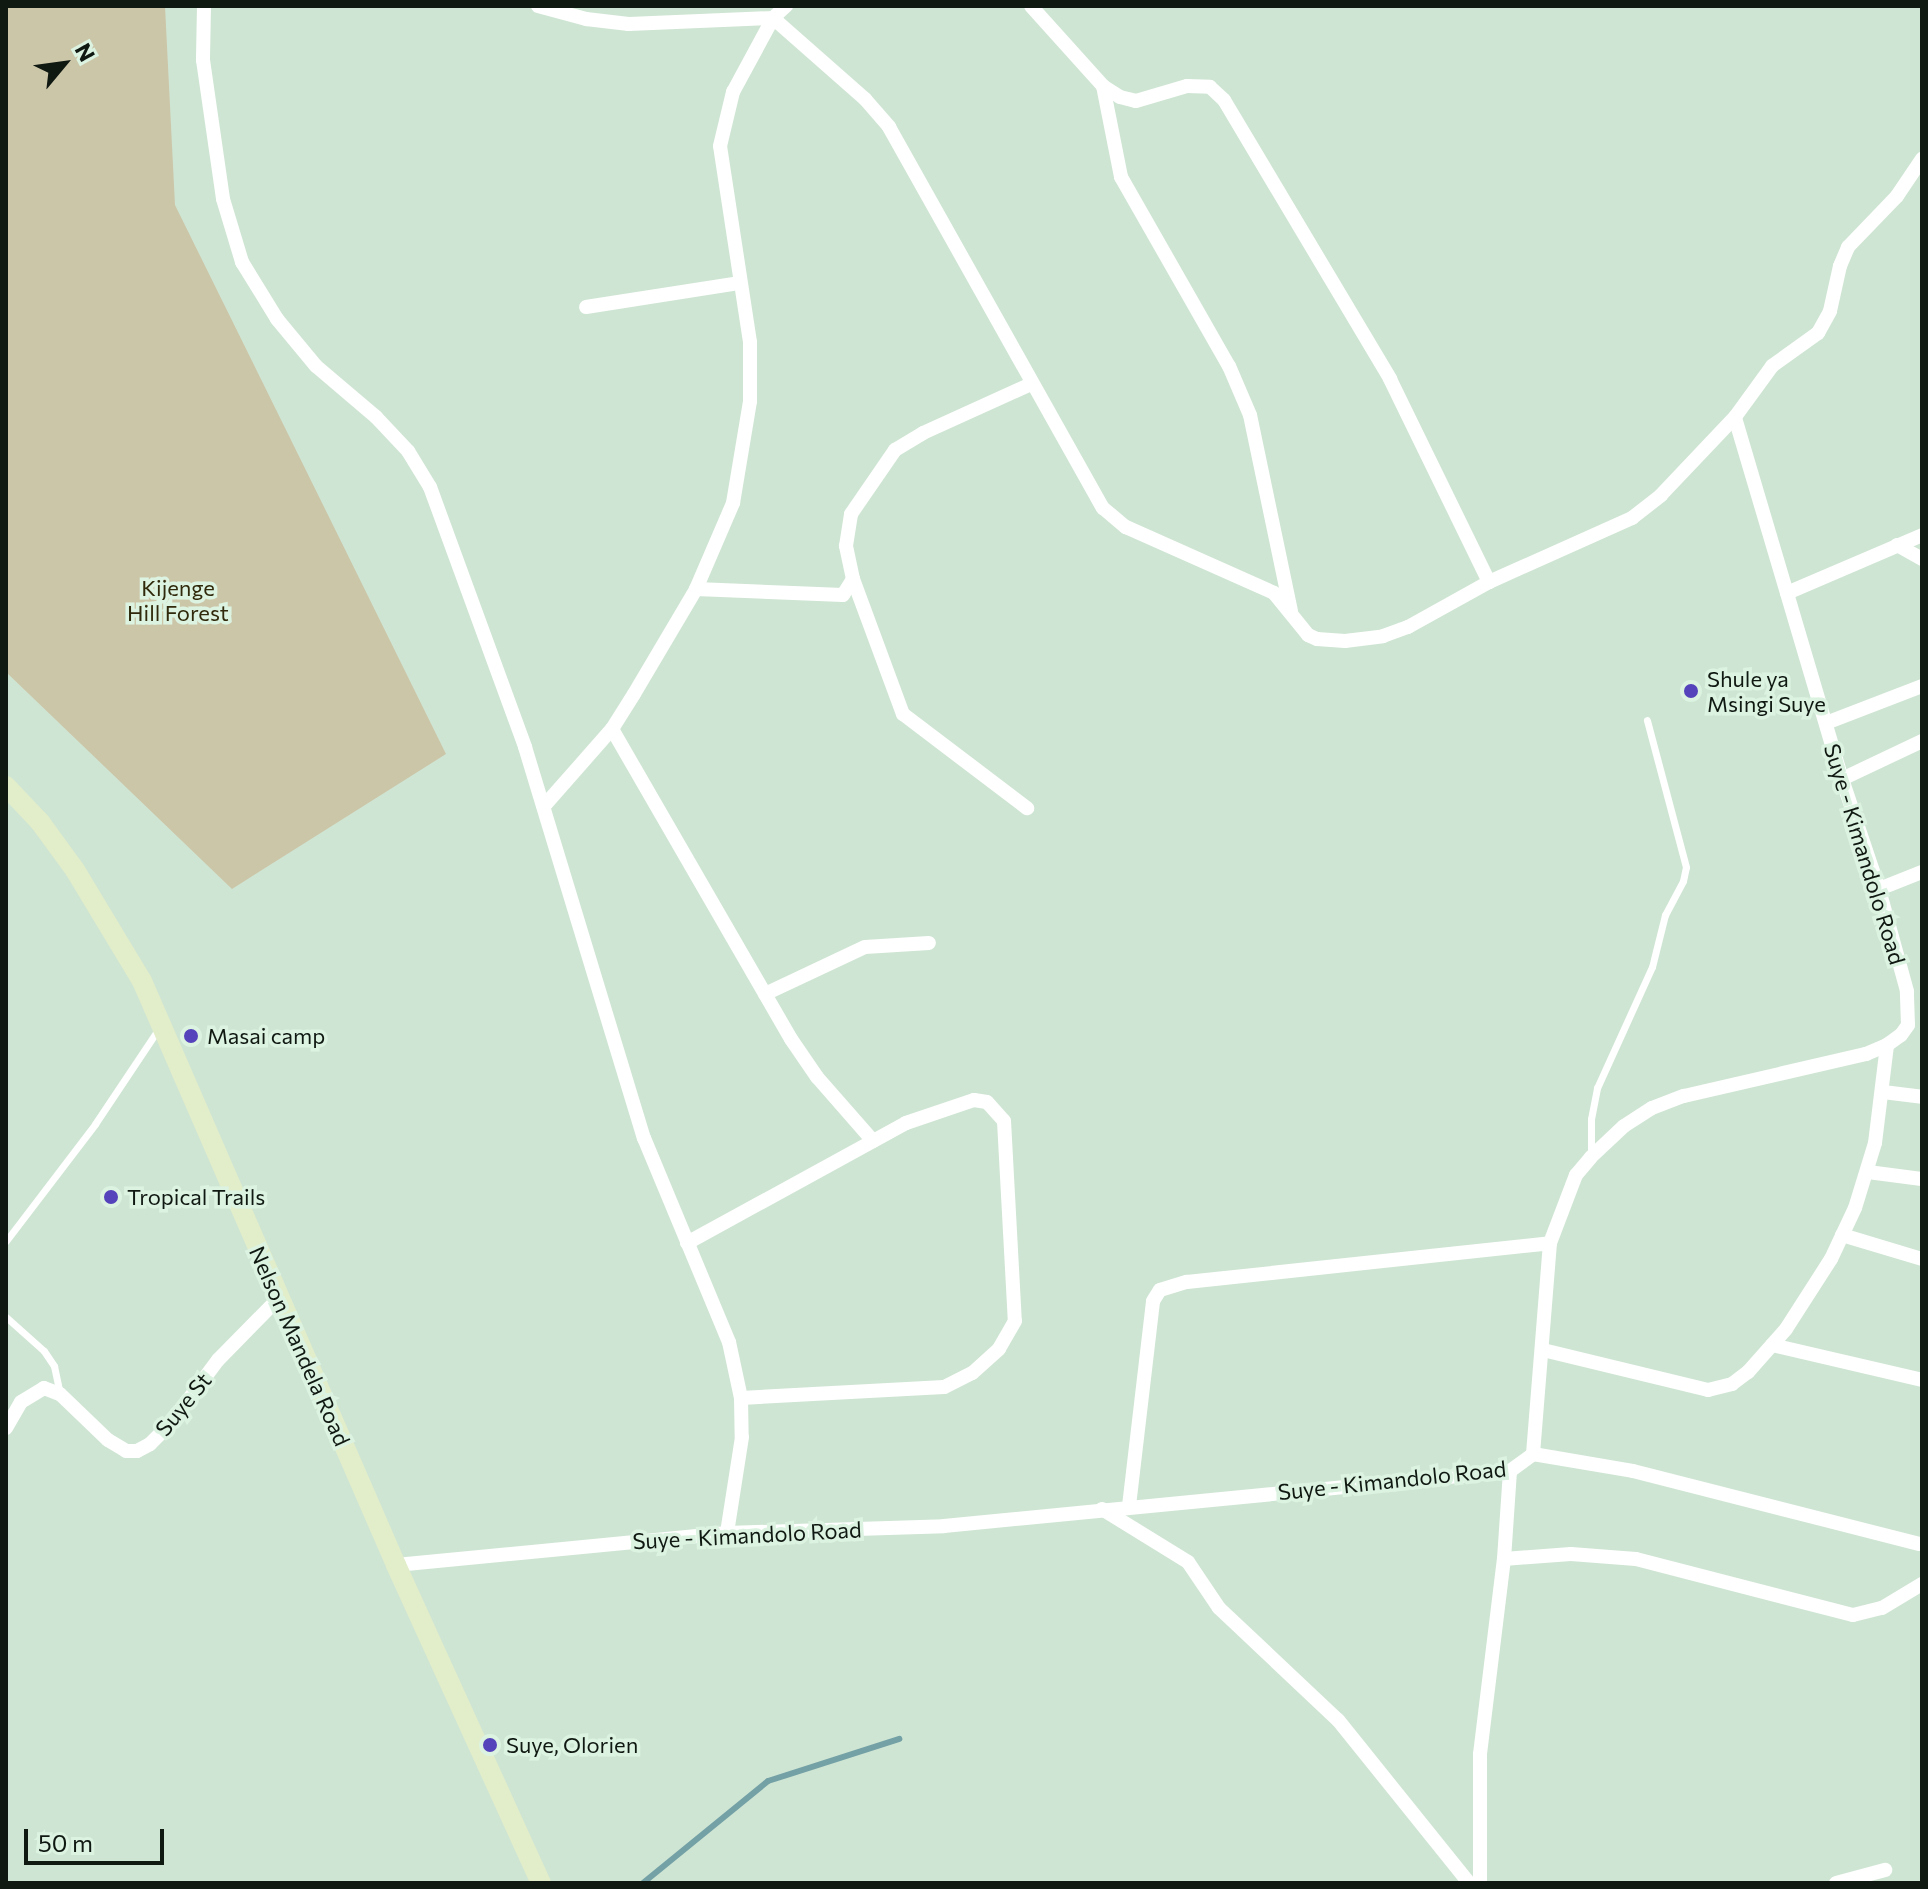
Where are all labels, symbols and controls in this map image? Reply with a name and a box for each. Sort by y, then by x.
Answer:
north arrow [24,24,104,104]
text: N [70,38,101,66]
park label: Kijenge Hill Forest [127,574,229,626]
place label: Shule ya Msingi Suye [1707,665,1826,716]
marker: Shule ya Msingi Suye [1682,682,1700,700]
street label: Suye - Kimandolo Road [1819,740,1911,968]
place label: Masai camp [207,1023,325,1049]
marker: Masai camp [182,1027,200,1045]
place label: Tropical Trails [127,1184,265,1210]
marker: Tropical Trails [102,1188,120,1206]
street label: Nelson Mandela Road [244,1242,356,1450]
street label: Suye St [150,1367,216,1441]
street label: Suye - Kimandolo Road [1277,1455,1507,1505]
street label: Suye - Kimandolo Road [632,1516,862,1554]
place label: Suye, Olorien [506,1732,638,1758]
marker: Suye, Olorien [481,1736,499,1754]
scale bar [28,1813,168,1863]
text: 50 m [38,1828,93,1857]

